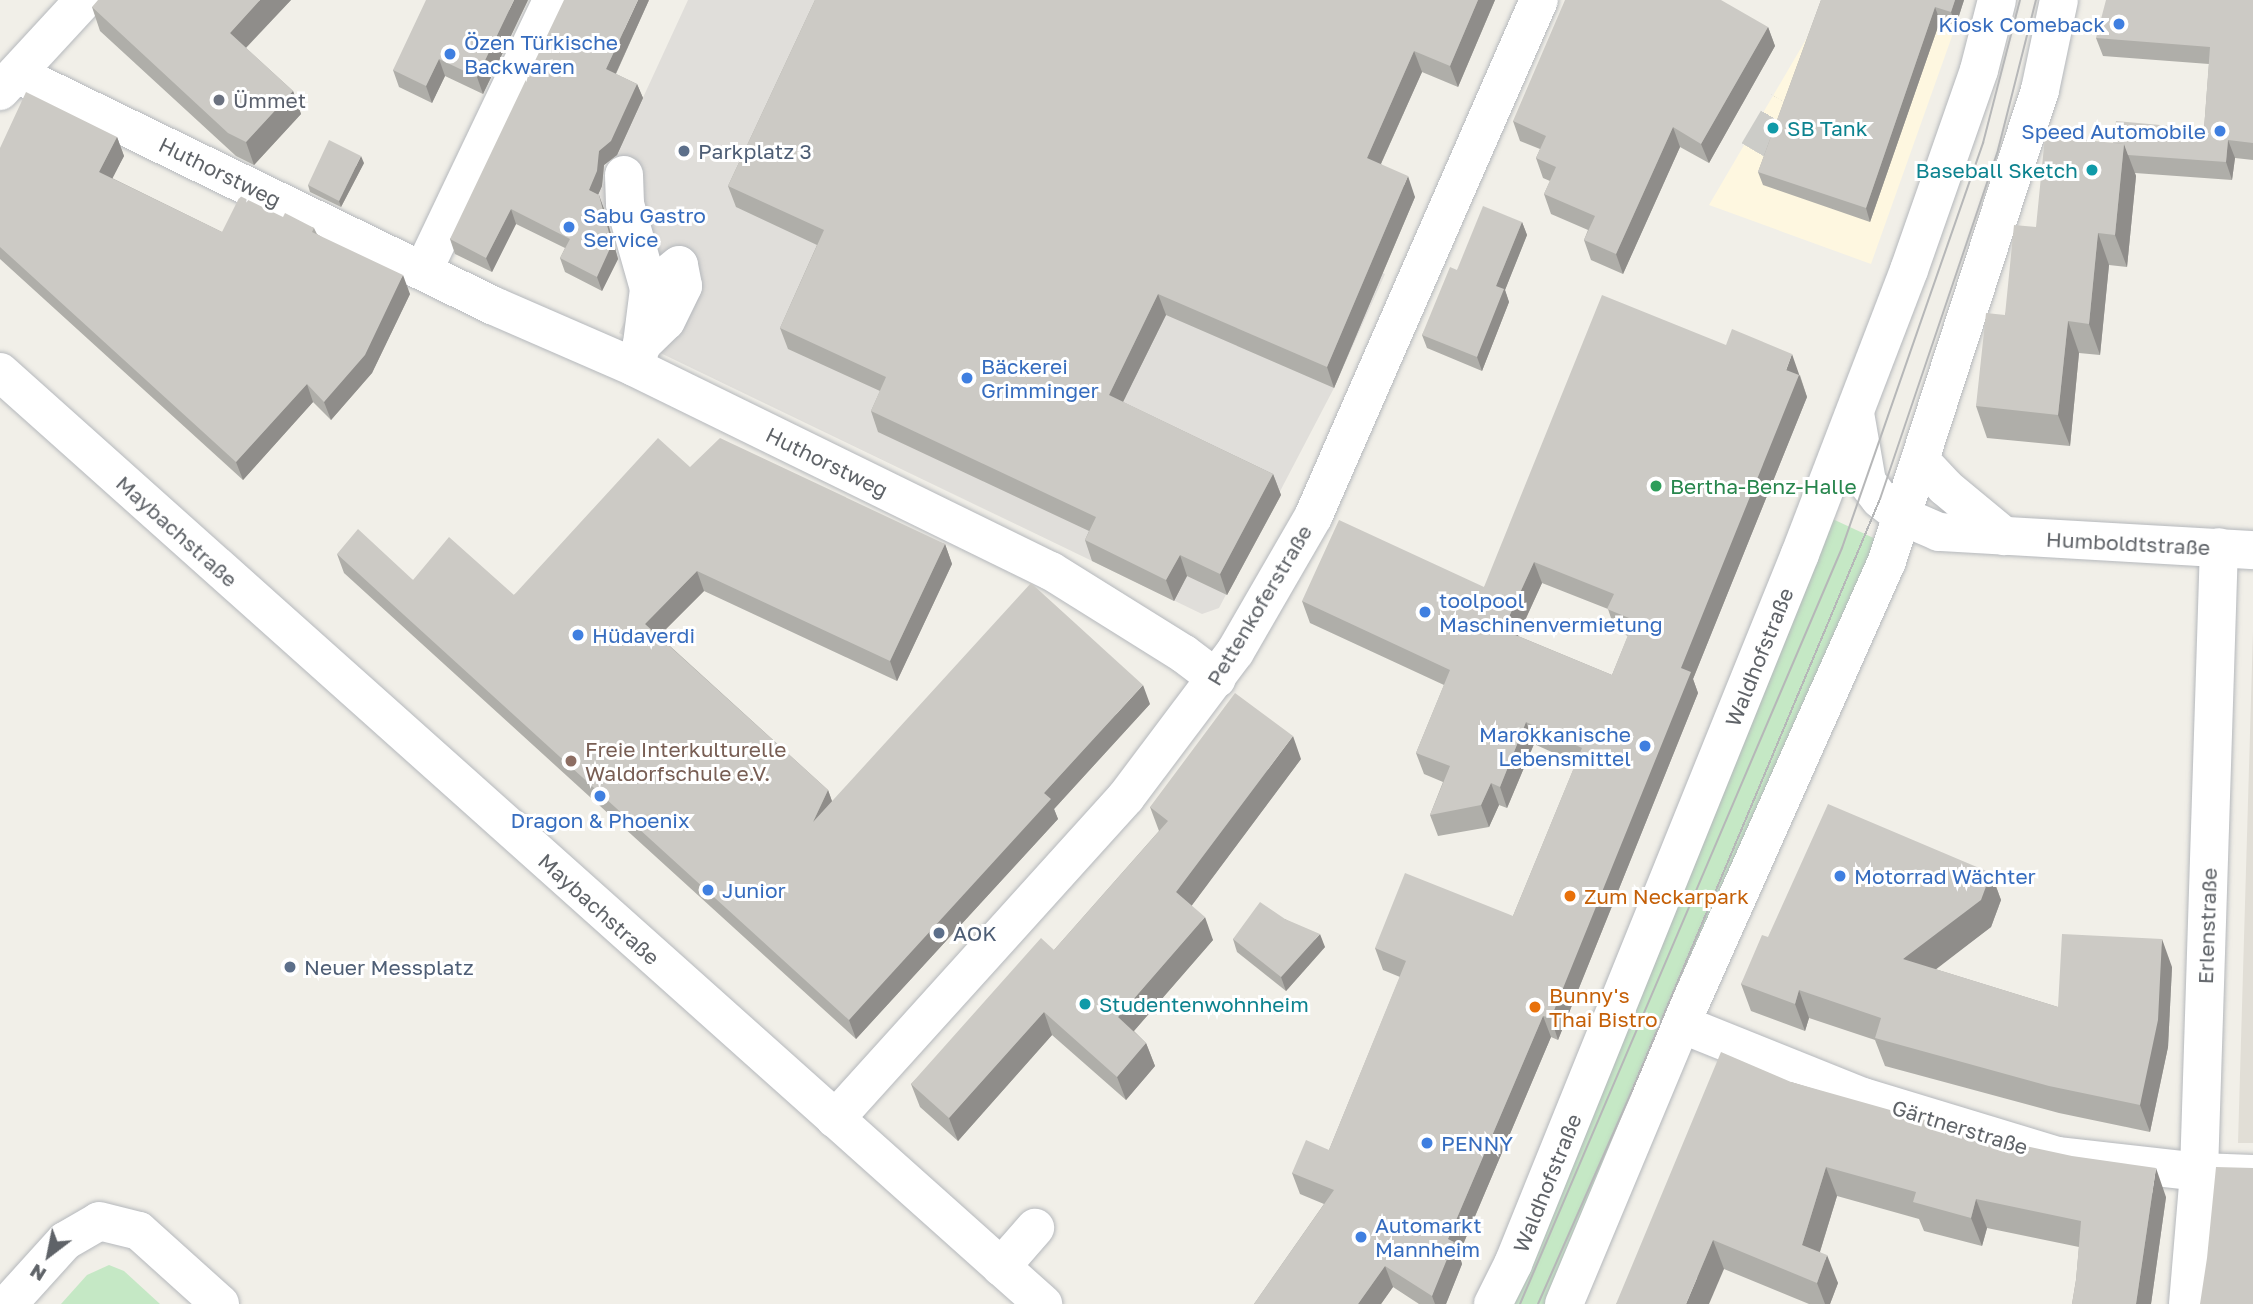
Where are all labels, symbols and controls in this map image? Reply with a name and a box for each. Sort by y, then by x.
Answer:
place label: Kiosk Comeback [1938,11,2105,37]
marker: Kiosk Comeback [2111,16,2127,32]
place label: Özen Türkische Backwaren [464,29,618,79]
marker: Özen Türkische Backwaren [442,46,458,62]
place label: Ümmet [233,87,306,113]
marker: Ümmet [211,92,227,108]
place label: SB Tank [1787,115,1868,141]
place label: Speed Automobile [2021,118,2206,144]
marker: SB Tank [1765,120,1781,136]
marker: Speed Automobile [2212,123,2228,139]
street label: Huthorstweg [155,132,285,212]
place label: Parkplatz 3 [698,138,812,164]
marker: Parkplatz 3 [676,143,692,159]
place label: Baseball Sketch [1915,157,2078,183]
marker: Baseball Sketch [2084,162,2100,178]
place label: Sabu Gastro Service [583,202,706,252]
marker: Sabu Gastro Service [561,219,577,235]
place label: Bäckerei Grimminger [981,353,1099,403]
marker: Bäckerei Grimminger [959,370,975,386]
street label: Huthorstweg [762,422,892,502]
street label: Maybachstraße [111,470,243,592]
place label: Bertha-Benz-Halle [1670,473,1857,499]
marker: Bertha-Benz-Halle [1648,478,1664,494]
street label: Pettenkoferstraße [1201,520,1317,690]
street label: Humboldtstraße [2045,526,2211,560]
street label: Waldhofstraße [1720,584,1798,730]
place label: toolpool Maschinenvermietung [1439,587,1663,637]
marker: toolpool Maschinenvermietung [1417,604,1433,620]
place label: Hüdaverdi [592,622,695,648]
marker: Hüdaverdi [570,627,586,643]
place label: Marokkanische Lebensmittel [1479,721,1631,771]
place label: Freie Interkulturelle Waldorfschule e.V. [585,736,786,786]
marker: Marokkanische Lebensmittel [1637,738,1653,754]
marker: Freie Interkulturelle Waldorfschule e.V. [563,753,579,769]
marker: Dragon & Phoenix [592,788,608,804]
place label: Dragon & Phoenix [510,807,690,833]
street label: Maybachstraße [533,848,665,970]
place label: Motorrad Wächter [1854,863,2036,889]
street label: Erlenstraße [2192,867,2222,985]
marker: Motorrad Wächter [1832,868,1848,884]
place label: Junior [722,877,786,903]
marker: Junior [700,882,716,898]
place label: Zum Neckarpark [1584,883,1749,909]
marker: Zum Neckarpark [1562,888,1578,904]
place label: AOK [953,920,997,946]
marker: AOK [931,925,947,941]
place label: Neuer Messplatz [304,954,474,980]
marker: Neuer Messplatz [282,959,298,975]
place label: Bunny's Thai Bistro [1549,982,1657,1032]
place label: Studentenwohnheim [1099,991,1309,1017]
marker: Studentenwohnheim [1077,996,1093,1012]
marker: Bunny's Thai Bistro [1527,999,1543,1015]
street label: Gärtnerstraße [1889,1094,2031,1160]
street label: Waldhofstraße [1508,1110,1586,1256]
place label: PENNY [1441,1130,1513,1156]
marker: PENNY [1419,1135,1435,1151]
place label: Automarkt Mannheim [1375,1212,1482,1262]
north arrow [14,1220,84,1290]
marker: Automarkt Mannheim [1353,1229,1369,1245]
text: N [25,1260,50,1287]

